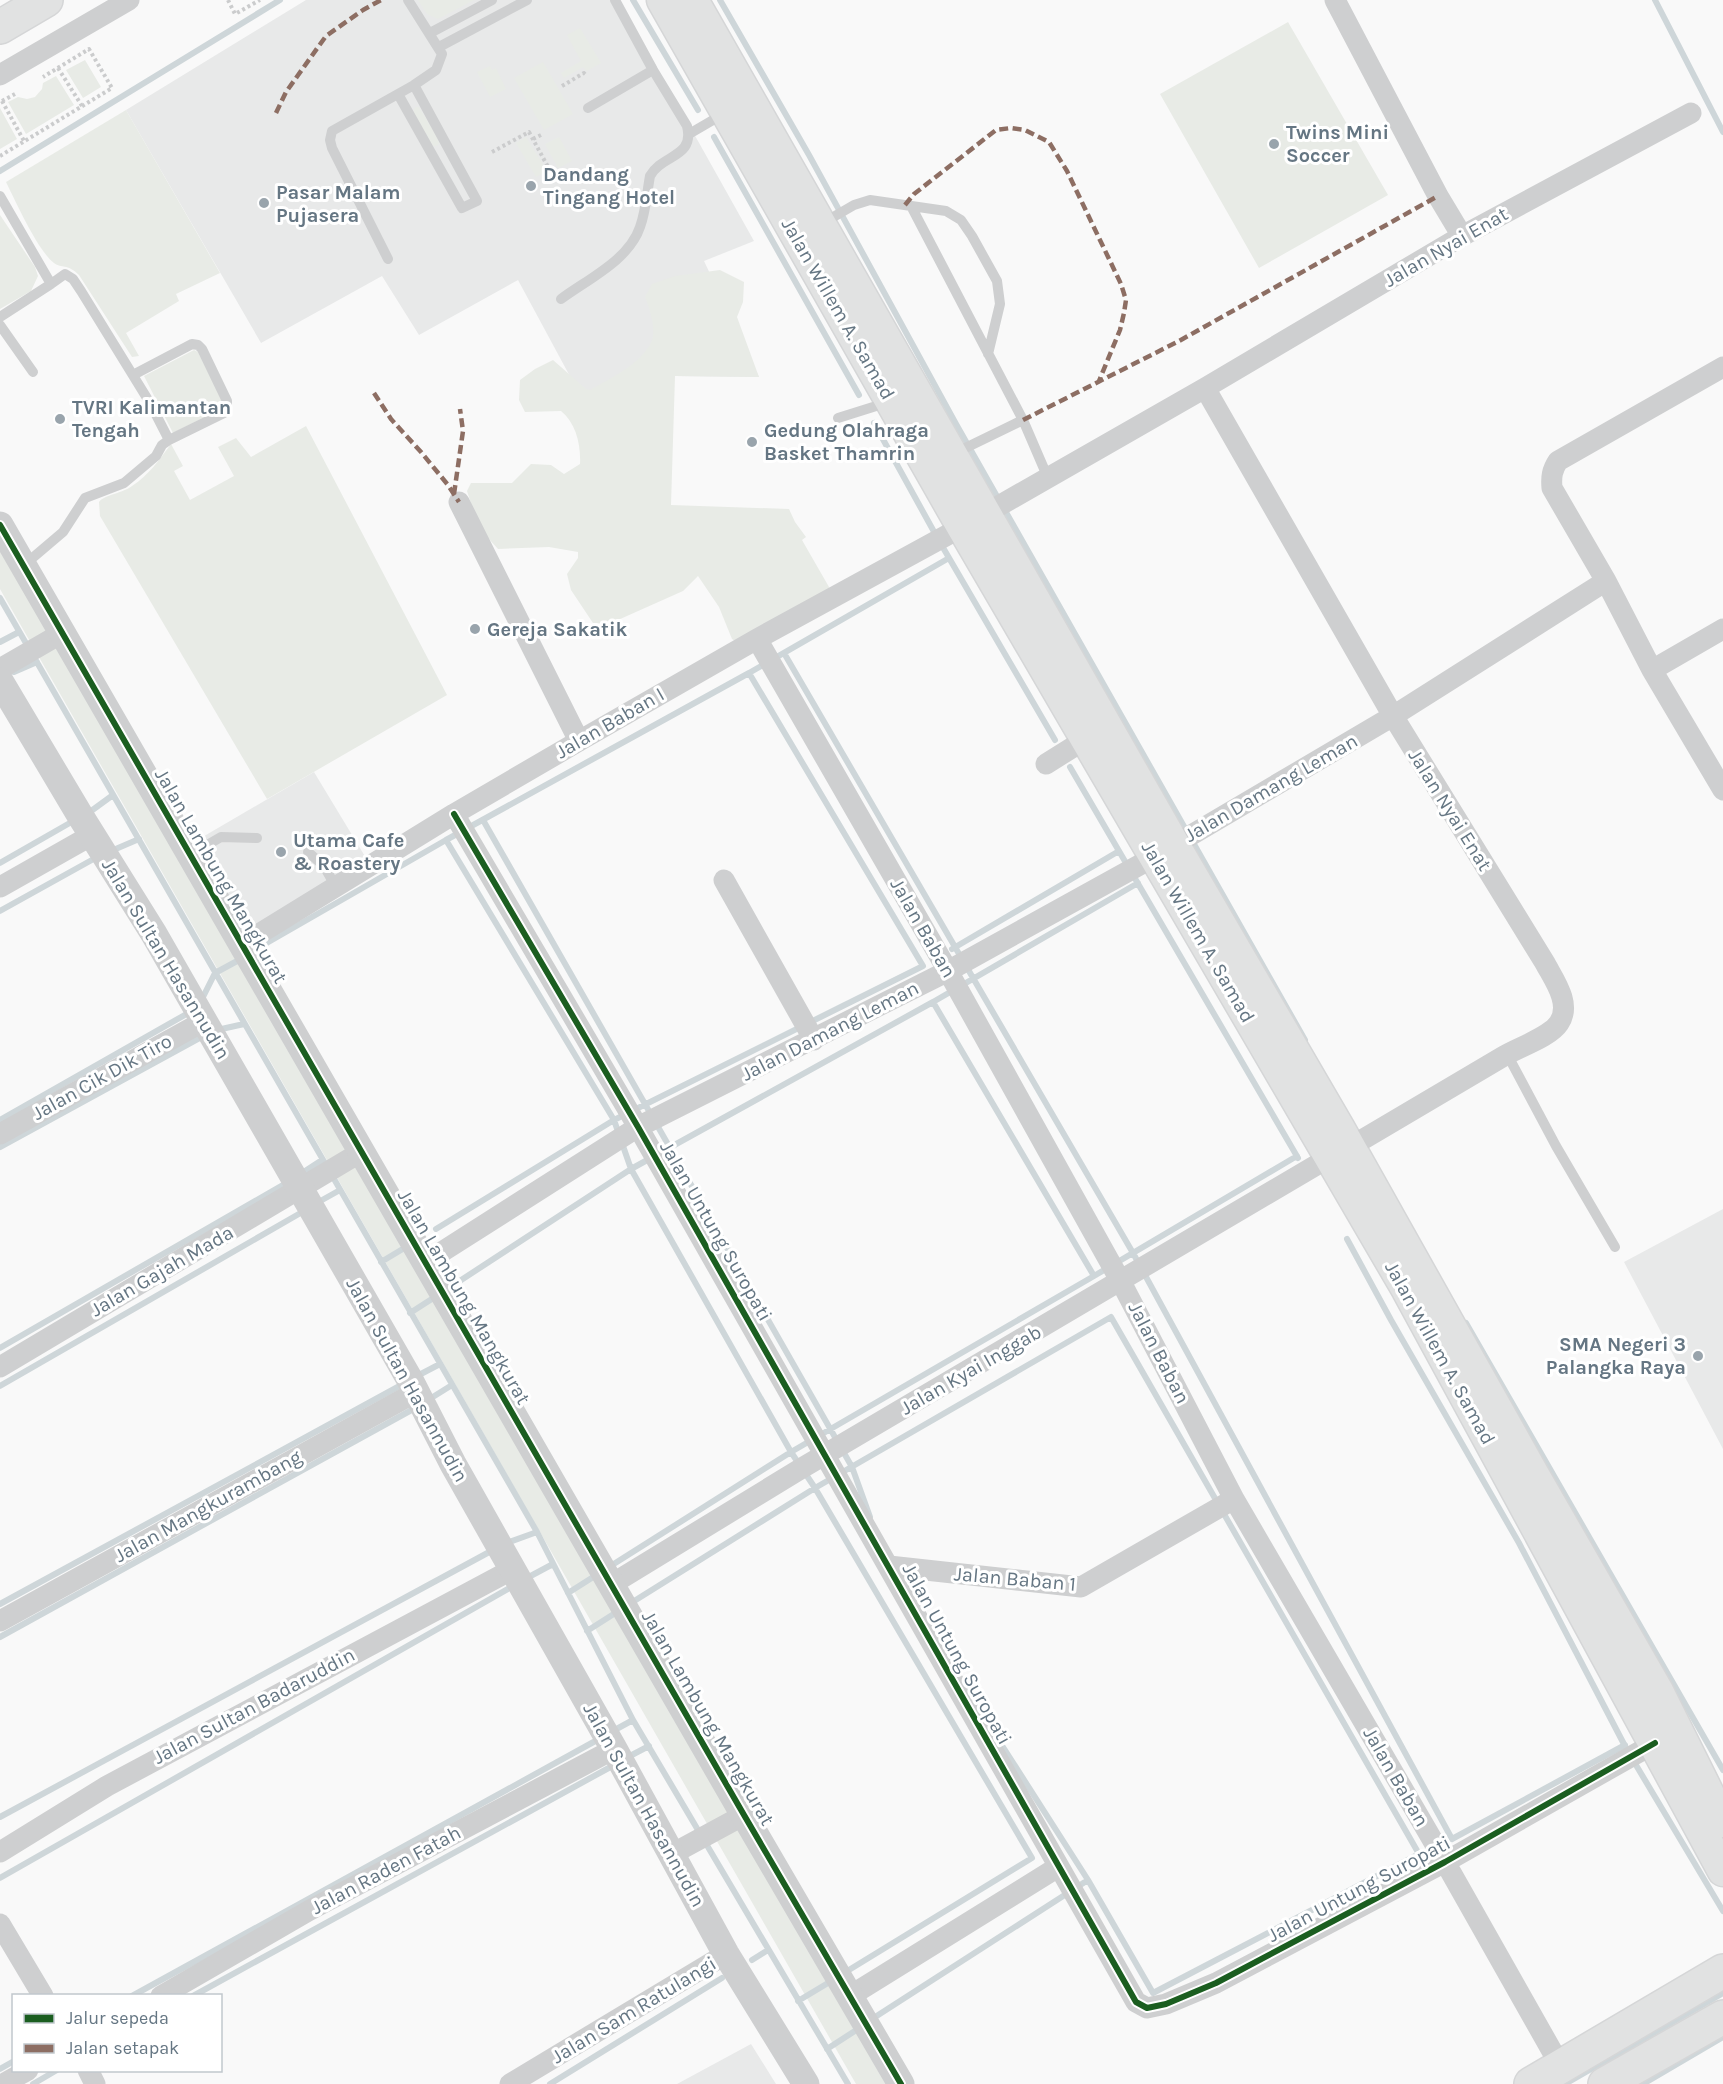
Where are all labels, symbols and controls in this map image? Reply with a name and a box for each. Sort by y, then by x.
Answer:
place label: Twins Mini Soccer [1286,121,1389,167]
marker: Twins Mini Soccer [1267,137,1281,151]
place label: Dandang Tingang Hotel [543,163,675,209]
marker: Dandang Tingang Hotel [524,179,538,193]
place label: Pasar Malam Pujasera [276,181,400,227]
marker: Pasar Malam Pujasera [257,196,271,210]
street label: Jalan Nyai Enat [1380,202,1512,292]
street label: Jalan Willem A. Samad [777,214,899,404]
place label: TVRI Kalimantan Tengah [72,396,231,442]
marker: TVRI Kalimantan Tengah [53,412,67,426]
place label: Gedung Olahraga Basket Thamrin [764,419,929,465]
marker: Gedung Olahraga Basket Thamrin [745,435,759,449]
place label: Gereja Sakatik [487,618,627,641]
marker: Gereja Sakatik [468,622,482,636]
street label: Jalan Baban I [552,683,668,763]
street label: Jalan Damang Leman [1180,729,1362,847]
street label: Jalan Nyai Enat [1403,745,1497,875]
street label: Jalan Lambung Mangkurat [150,765,292,988]
place label: Utama Cafe & Roastery [293,829,404,875]
street label: Jalan Willem A. Samad [1137,837,1259,1027]
marker: Utama Cafe & Roastery [274,845,288,859]
street label: Jalan Sultan Hasannudin [97,855,235,1063]
street label: Jalan Baban [885,874,961,982]
street label: Jalan Damang Leman [737,976,923,1086]
street label: Jalan Cik Dik Tiro [28,1029,176,1125]
street label: Jalan Untung Suropati [655,1137,777,1325]
street label: Jalan Lambung Mangkurat [393,1186,535,1409]
street label: Jalan Gajah Mada [86,1221,238,1321]
street label: Jalan Willem A. Samad [1380,1257,1500,1449]
street label: Jalan Sultan Hasannudin [341,1274,473,1486]
street label: Jalan Baban [1124,1298,1194,1408]
street label: Jalan Kyai Inggab [896,1320,1046,1420]
place label: SMA Negeri 3 Palangka Raya [1546,1333,1686,1379]
marker: SMA Negeri 3 Palangka Raya [1691,1349,1705,1363]
street label: Jalan Mangkurambang [110,1445,306,1567]
street label: Jalan Untung Suropati [898,1559,1016,1749]
street label: Jalan Baban 1 [953,1562,1077,1596]
street label: Jalan Lambung Mangkurat [637,1607,779,1830]
street label: Jalan Sultan Badaruddin [149,1643,359,1769]
street label: Jalan Sultan Hasannudin [578,1699,710,1911]
street label: Jalan Baban [1358,1723,1434,1831]
street label: Jalan Raden Fatah [307,1821,465,1919]
street label: Jalan Untung Suropati [1264,1831,1454,1947]
street label: Jalan Sam Ratulangi [548,1952,720,2068]
legend [12,1994,222,2072]
text: Jalur sepeda [66,2007,169,2029]
text: Jalan setapak [66,2037,179,2059]

